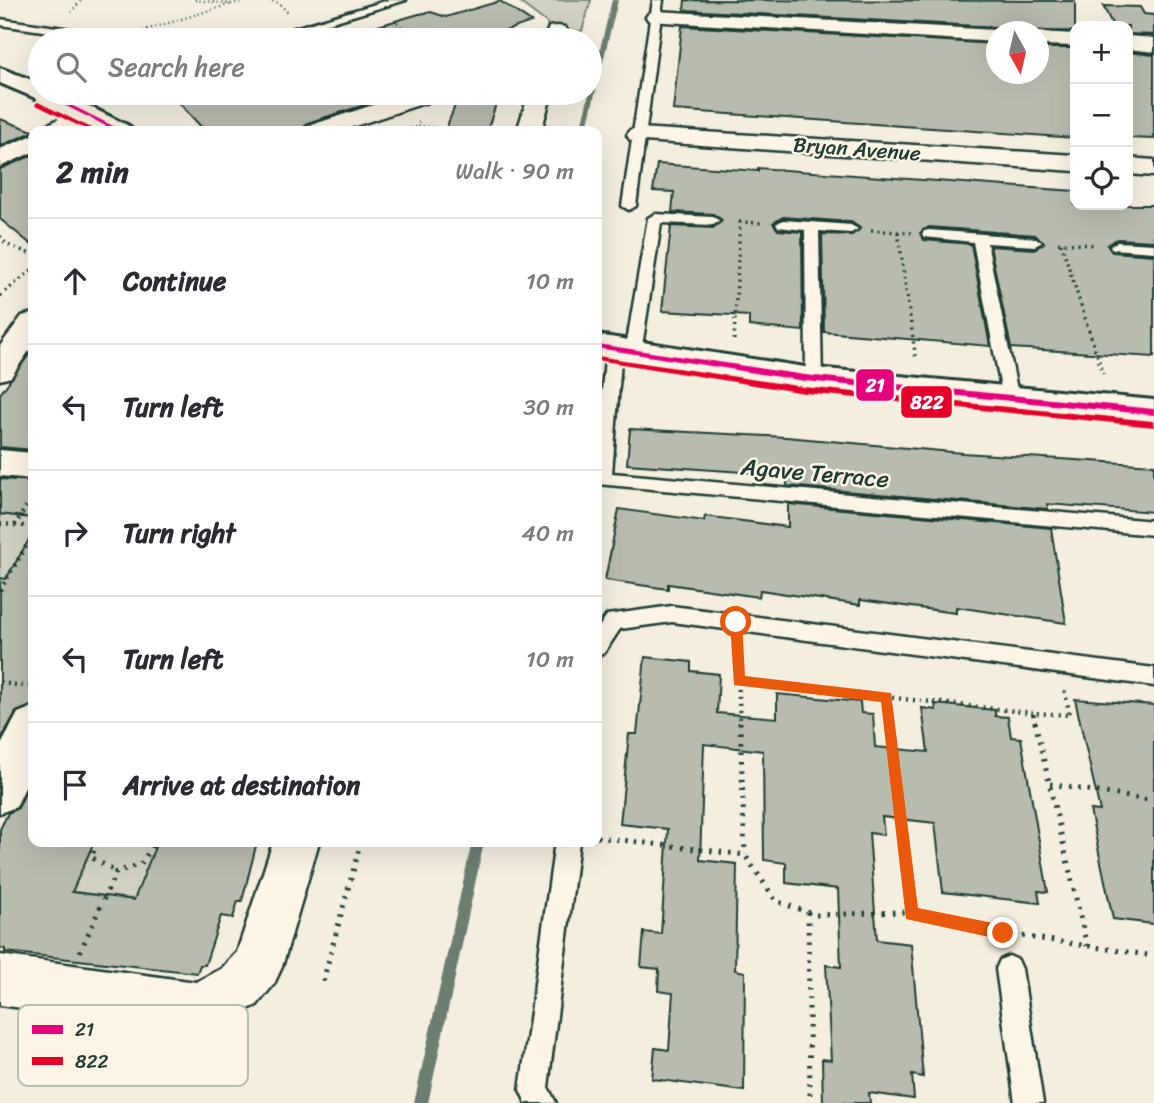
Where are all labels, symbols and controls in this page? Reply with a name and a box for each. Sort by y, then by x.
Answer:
north arrow [986,21,1049,84]
map controls [1070,21,1133,210]
button: + [1070,21,1133,84]
search box [28,28,602,105]
text: Search here [108,44,245,90]
icon: search [52,48,90,86]
button: − [1070,84,1133,147]
street label: Bryan Avenue [792,126,922,172]
text: 2 min [56,145,129,199]
button: locate [1070,147,1133,210]
text: Walk · 90 m [456,151,574,192]
text: Continue [123,258,226,304]
text: 10 m [526,261,574,302]
icon: ahead [56,262,94,300]
line badge: 21 [855,368,895,402]
text: 21 [864,369,885,402]
text: Turn left [123,384,223,430]
line badge: 822 [900,385,953,419]
text: 822 [909,386,944,419]
text: 30 m [523,387,574,428]
icon: left [56,388,94,426]
street label: Agave Terrace [738,446,891,500]
text: Turn right [123,510,236,556]
text: 40 m [521,513,574,554]
icon: right [56,514,94,552]
route start [720,606,751,637]
text: Turn left [123,636,223,682]
text: 10 m [526,639,574,680]
icon: left [56,640,94,678]
text: Arrive at destination [123,762,360,808]
icon: arrive [56,766,94,804]
route end [987,917,1018,948]
legend [18,1005,248,1086]
text: 21 [75,1013,94,1046]
text: 822 [75,1045,108,1078]

